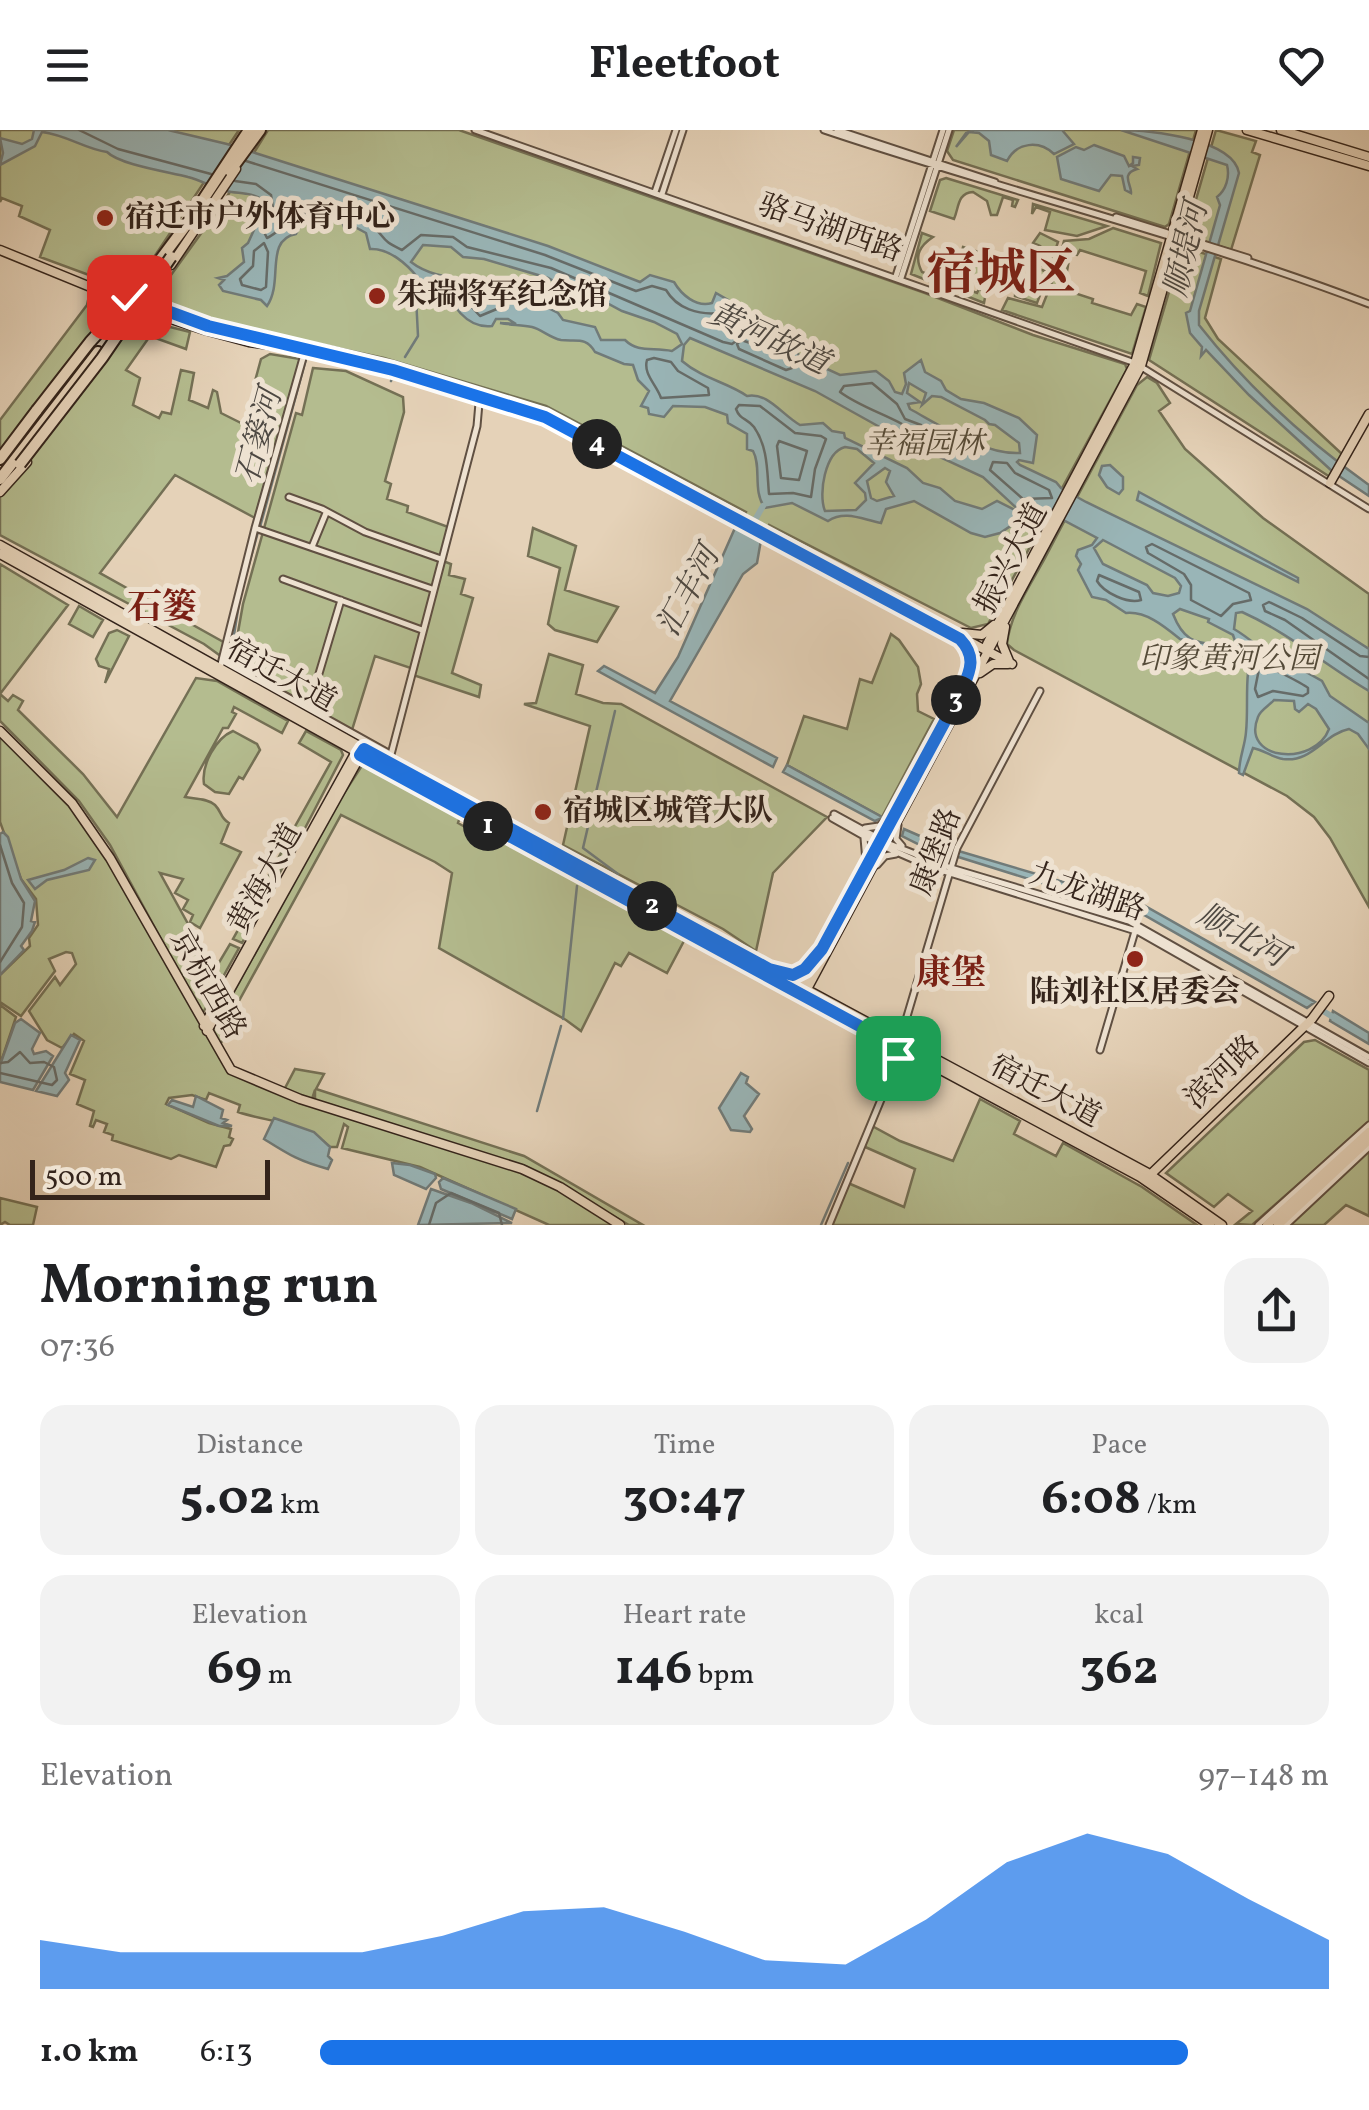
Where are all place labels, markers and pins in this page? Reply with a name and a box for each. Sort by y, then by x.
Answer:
place label: 宿迁市户外体育中心 [125,197,395,239]
marker: 宿迁市户外体育中心 [94,207,116,229]
pin [87,255,172,340]
place label: 朱瑞将军纪念馆 [397,275,607,317]
marker: 朱瑞将军纪念馆 [366,285,388,307]
pin: 4 [572,419,622,469]
pin: 3 [931,675,981,725]
place label: 宿城区城管大队 [563,791,773,833]
pin: 1 [463,801,513,851]
marker: 宿城区城管大队 [532,801,554,823]
pin: 2 [627,881,677,931]
marker: 陆刘社区居委会 [1124,948,1146,970]
place label: 陆刘社区居委会 [1030,972,1240,1014]
pin [856,1016,941,1101]

